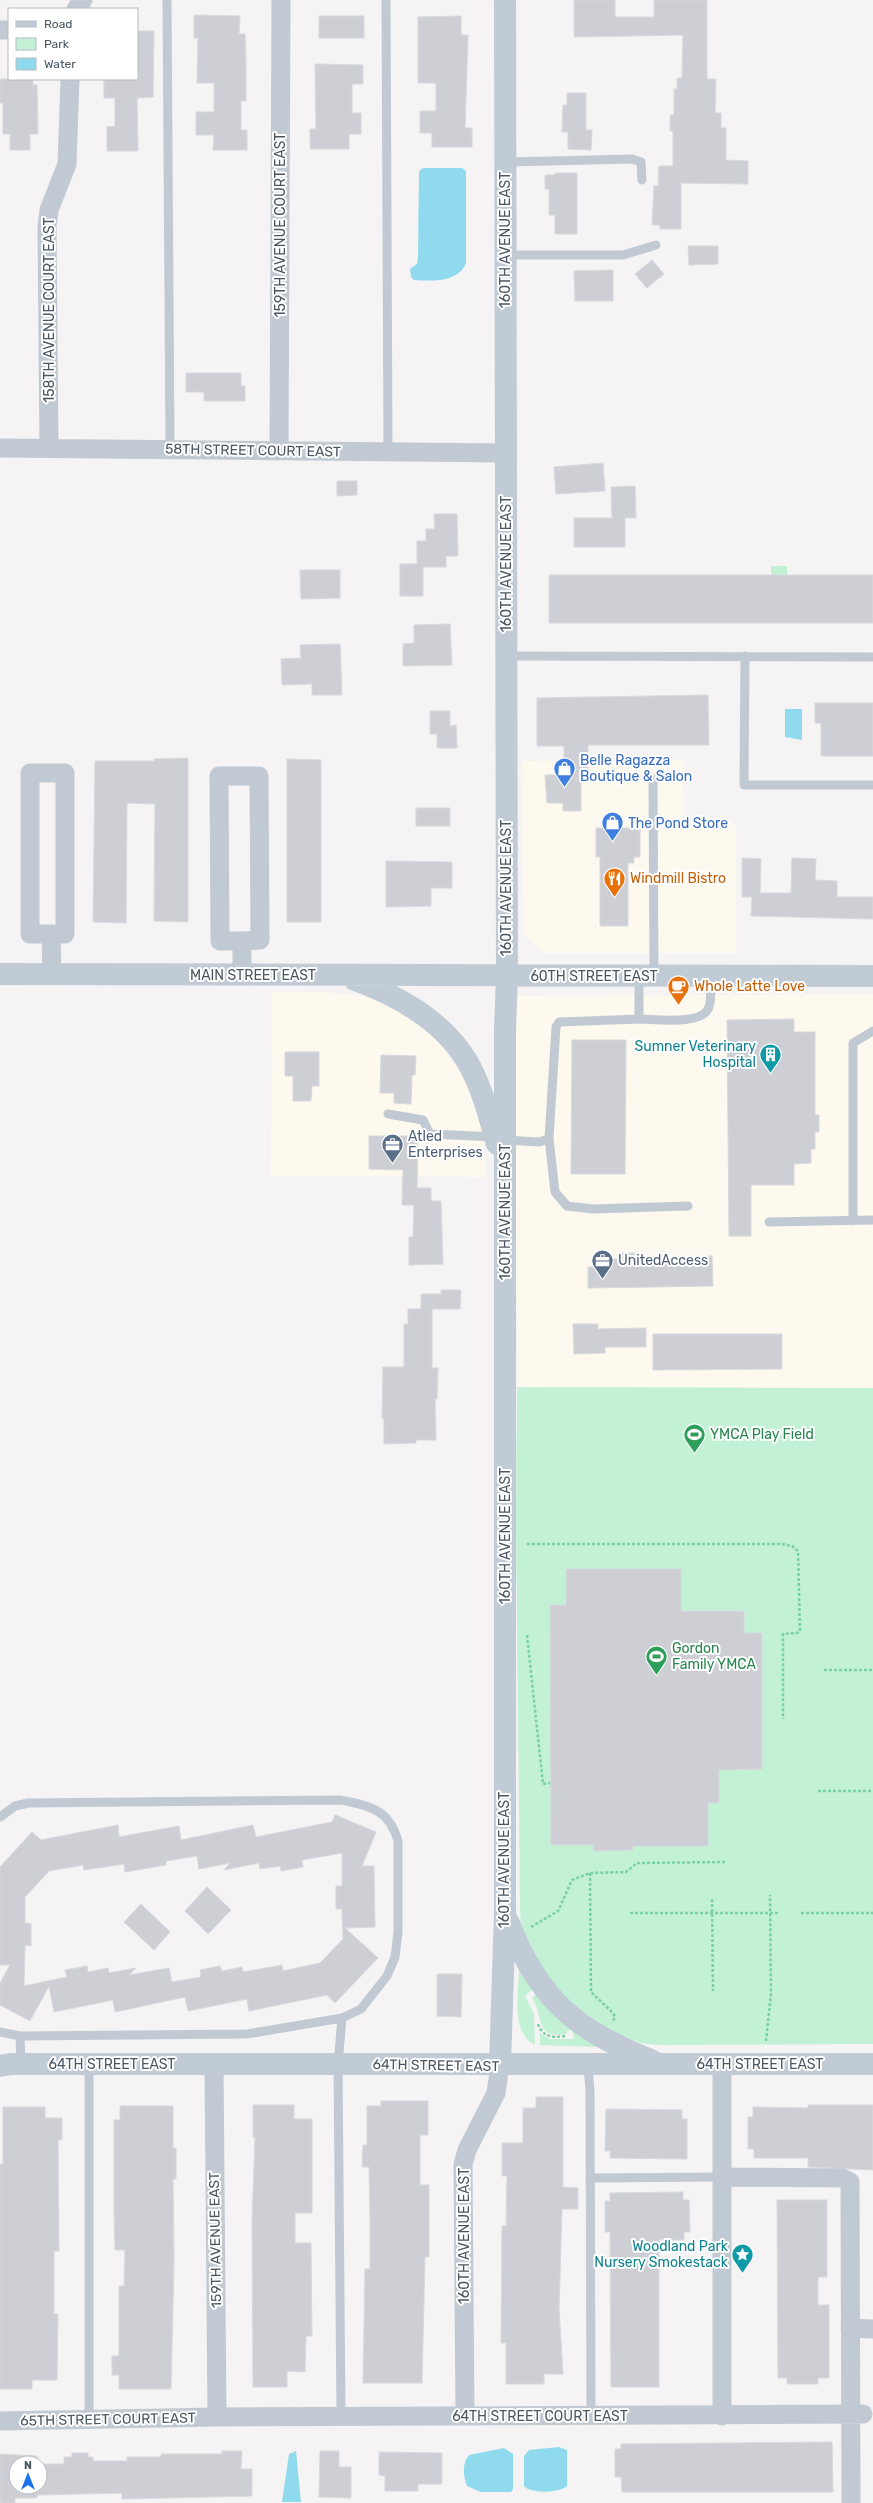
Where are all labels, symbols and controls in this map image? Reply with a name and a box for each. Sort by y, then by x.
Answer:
legend [8,8,138,80]
text: Road [44,17,72,31]
text: Park [44,37,70,51]
text: Water [44,57,76,71]
street label: 159TH AVENUE COURT EAST [272,133,289,317]
street label: 160TH AVENUE EAST [497,172,514,308]
street label: 158TH AVENUE COURT EAST [41,217,58,403]
street label: 58TH STREET COURT EAST [165,440,341,461]
street label: 160TH AVENUE EAST [498,496,515,632]
place label: Belle Ragazza Boutique & Salon [580,752,692,785]
shop icon: Belle Ragazza Boutique & Salon [552,755,578,788]
shop icon: The Pond Store [600,810,626,843]
place label: The Pond Store [628,815,728,832]
street label: 160TH AVENUE EAST [498,820,515,956]
restaurant icon: Windmill Bistro [602,865,628,898]
place label: Windmill Bistro [630,870,726,887]
street label: MAIN STREET EAST [190,967,316,984]
street label: 60TH STREET EAST [530,968,658,985]
cafe icon: Whole Latte Love [666,973,692,1006]
place label: Whole Latte Love [694,978,805,995]
place label: Sumner Veterinary Hospital [635,1038,756,1071]
building icon: Sumner Veterinary Hospital [758,1041,784,1074]
place label: Atled Enterprises [408,1128,483,1161]
office icon: Atled Enterprises [380,1131,406,1164]
street label: 160TH AVENUE EAST [497,1144,514,1280]
office icon: UnitedAccess [589,1247,615,1280]
place label: UnitedAccess [618,1252,708,1269]
sports icon: YMCA Play Field [682,1421,708,1454]
place label: YMCA Play Field [710,1426,814,1443]
street label: 160TH AVENUE EAST [497,1468,514,1604]
place label: Gordon Family YMCA [672,1640,757,1673]
sports icon: Gordon Family YMCA [643,1643,669,1676]
street label: 160TH AVENUE EAST [496,1792,513,1928]
street label: 64TH STREET EAST [49,2056,175,2073]
street label: 64TH STREET EAST [372,2056,500,2075]
street label: 64TH STREET EAST [697,2056,823,2073]
street label: 160TH AVENUE EAST [456,2168,473,2304]
street label: 159TH AVENUE EAST [206,2172,225,2308]
place label: Woodland Park Nursery Smokestack [594,2238,729,2271]
place icon: Woodland Park Nursery Smokestack [730,2241,756,2274]
street label: 64TH STREET COURT EAST [452,2408,628,2425]
street label: 65TH STREET COURT EAST [20,2409,196,2430]
north arrow [8,2455,48,2495]
text: N [24,2459,32,2472]

